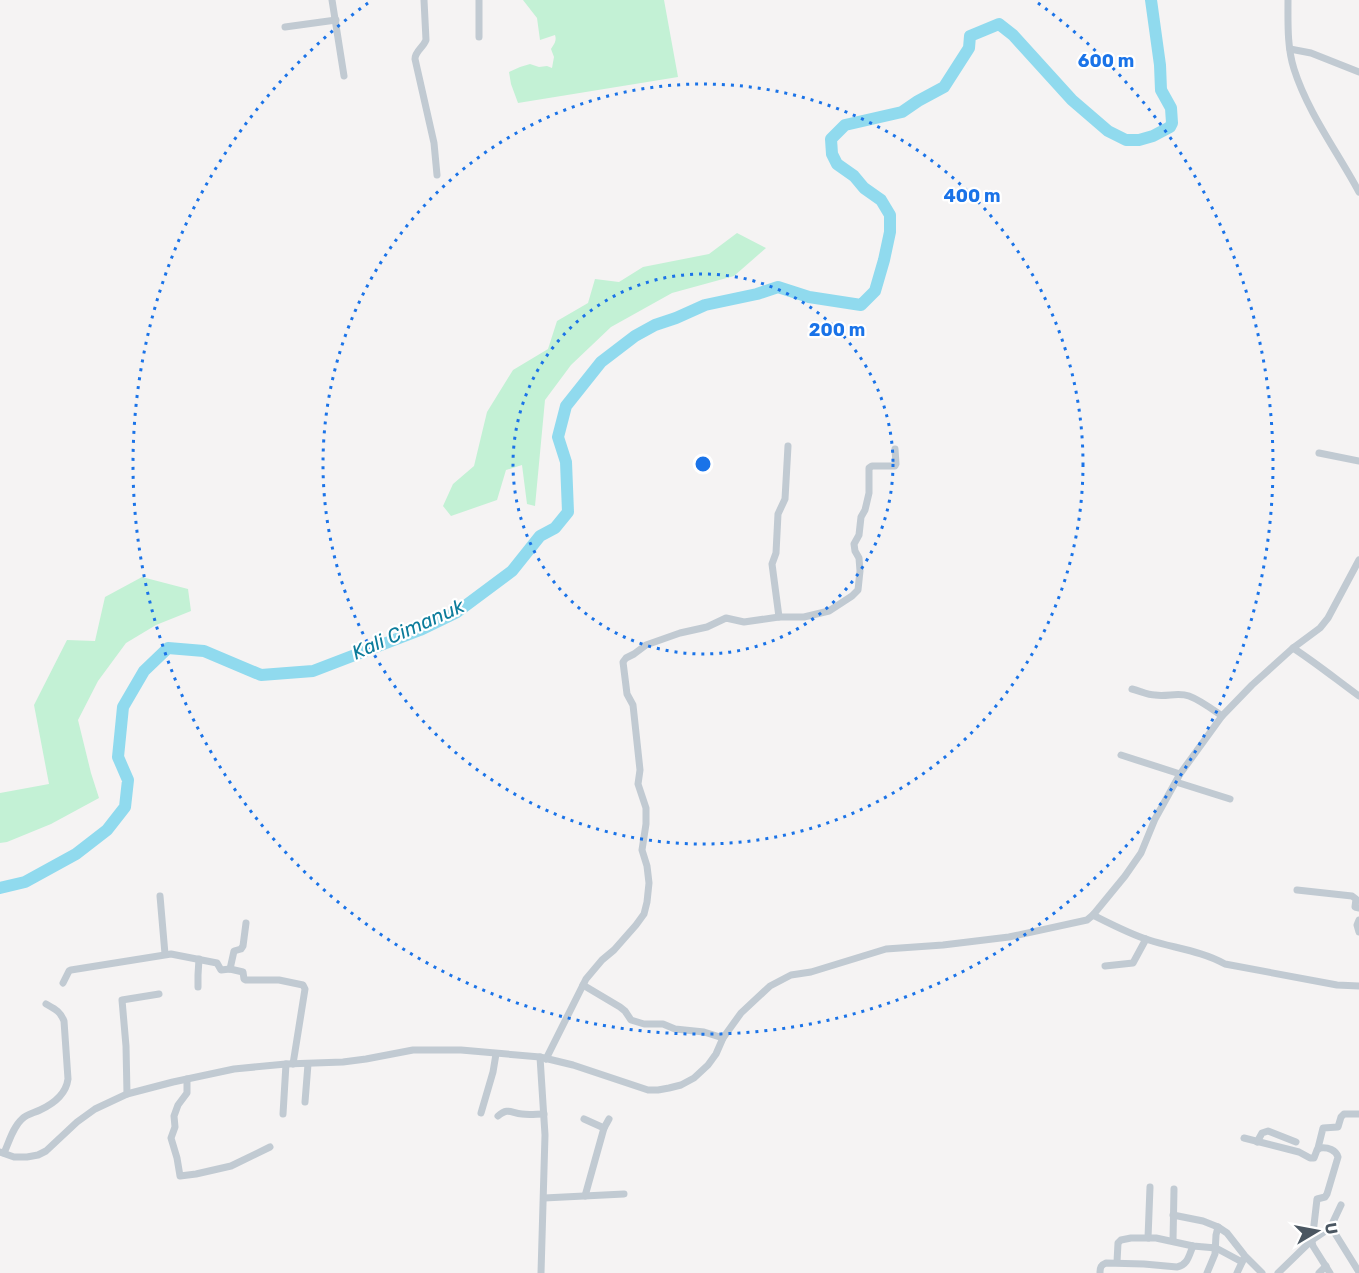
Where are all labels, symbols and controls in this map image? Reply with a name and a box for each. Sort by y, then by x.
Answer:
text: 600 m [1078,50,1134,72]
text: 400 m [943,185,1001,207]
text: 200 m [809,319,865,341]
centre of rings [693,454,713,474]
water label: Kali Cimanuk [348,593,469,664]
north arrow [1287,1201,1347,1261]
text: U [1321,1221,1342,1236]

